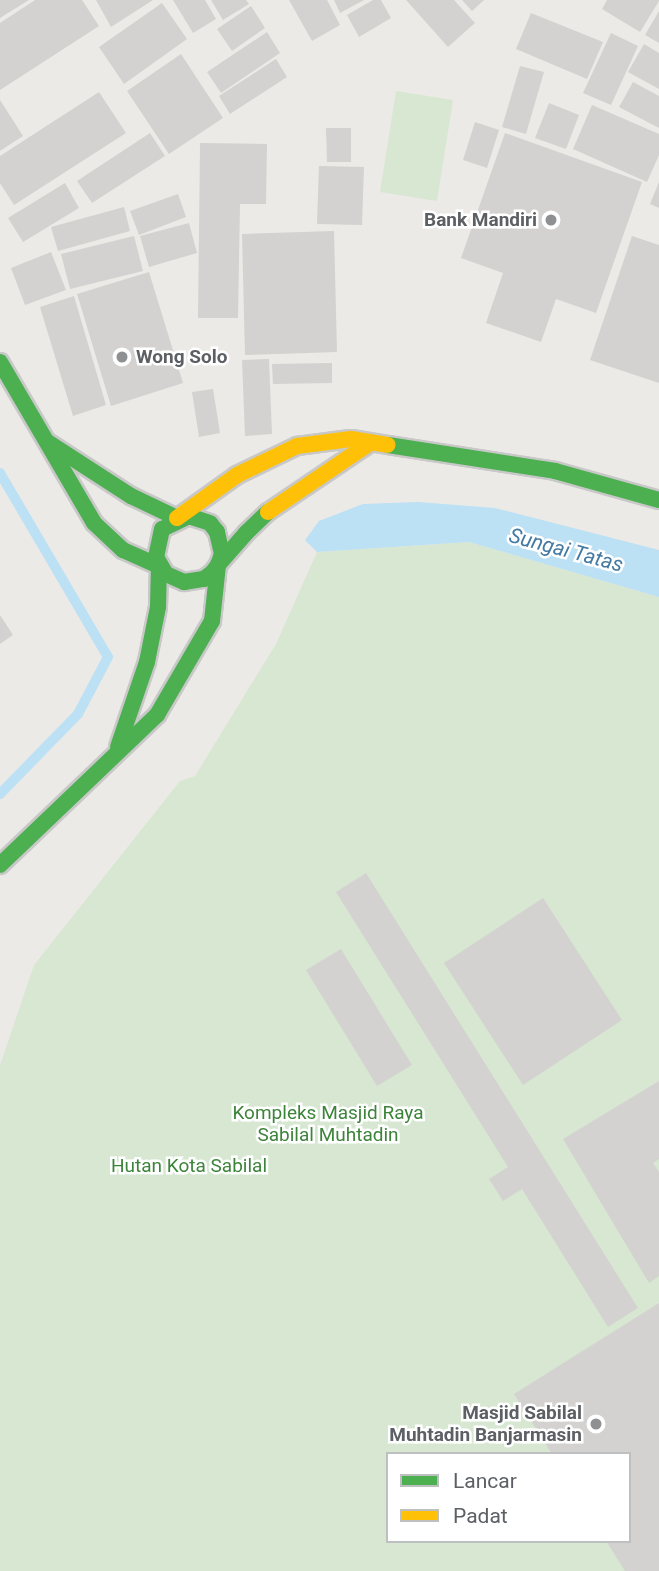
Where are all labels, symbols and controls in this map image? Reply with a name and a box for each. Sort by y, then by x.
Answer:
place label: Bank Mandiri [424,209,537,231]
marker: Bank Mandiri [543,212,559,228]
place label: Wong Solo [136,346,227,368]
marker: Wong Solo [114,349,130,365]
water label: Sungai Tatas [506,523,626,577]
park label: Kompleks Masjid Raya Sabilal Muhtadin [232,1102,424,1146]
park label: Hutan Kota Sabilal [111,1155,267,1177]
place label: Masjid Sabilal Muhtadin Banjarmasin [389,1402,582,1446]
marker: Masjid Sabilal Muhtadin Banjarmasin [588,1416,604,1432]
legend [386,1452,631,1543]
text: Lancar [453,1469,517,1493]
text: Padat [453,1504,508,1528]

